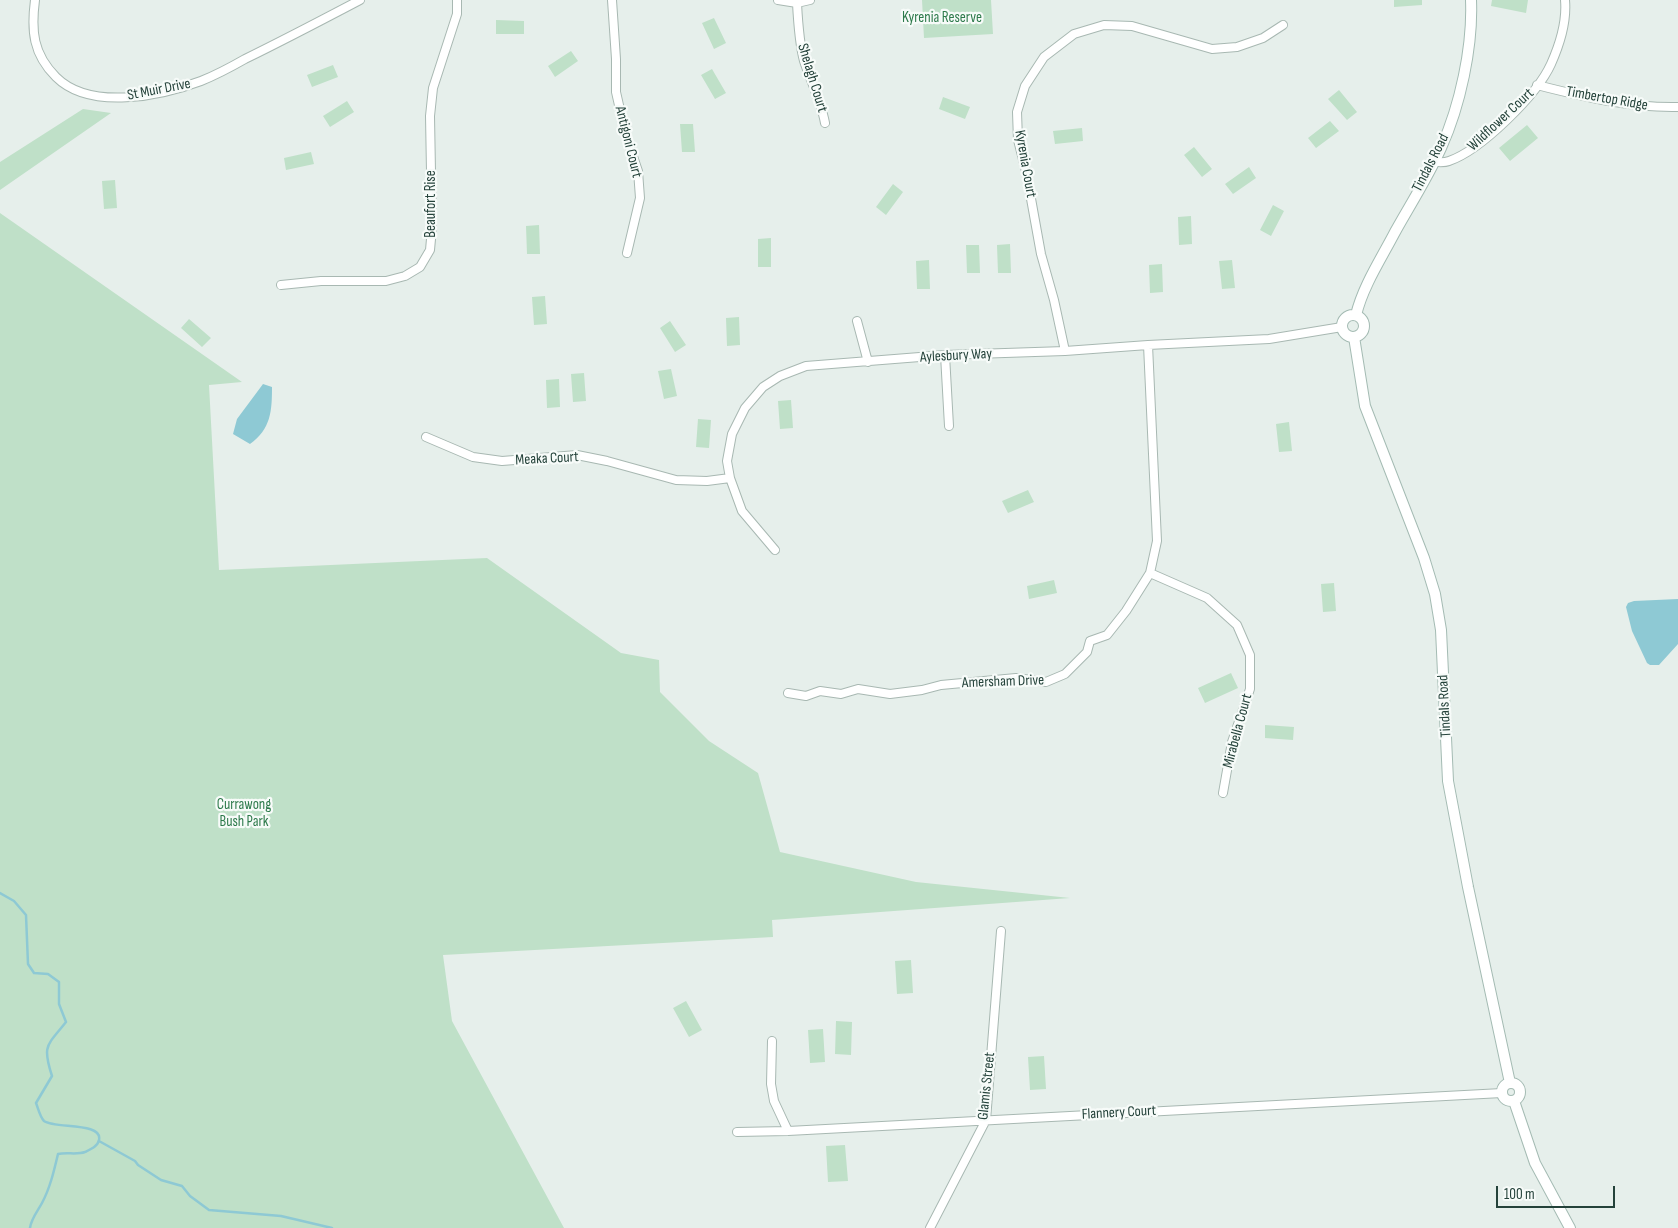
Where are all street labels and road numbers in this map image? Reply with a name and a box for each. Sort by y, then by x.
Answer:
street label: Shelagh Court [793,41,831,115]
street label: St Muir Drive [126,75,192,105]
street label: Timbertop Ridge [1565,83,1649,115]
street label: Wildflower Court [1464,85,1538,155]
street label: Antigoni Court [610,104,646,180]
street label: Kyrenia Court [1010,129,1040,199]
street label: Tindals Road [1409,131,1453,195]
street label: Beaufort Rise [422,170,440,238]
street label: Aylesbury Way [920,345,992,367]
street label: Meaka Court [515,448,579,470]
street label: Amersham Drive [962,672,1044,692]
street label: Tindals Road [1434,674,1456,738]
street label: Mirabella Court [1219,692,1257,770]
street label: Glamis Street [974,1051,1000,1121]
street label: Flannery Court [1081,1102,1157,1124]

